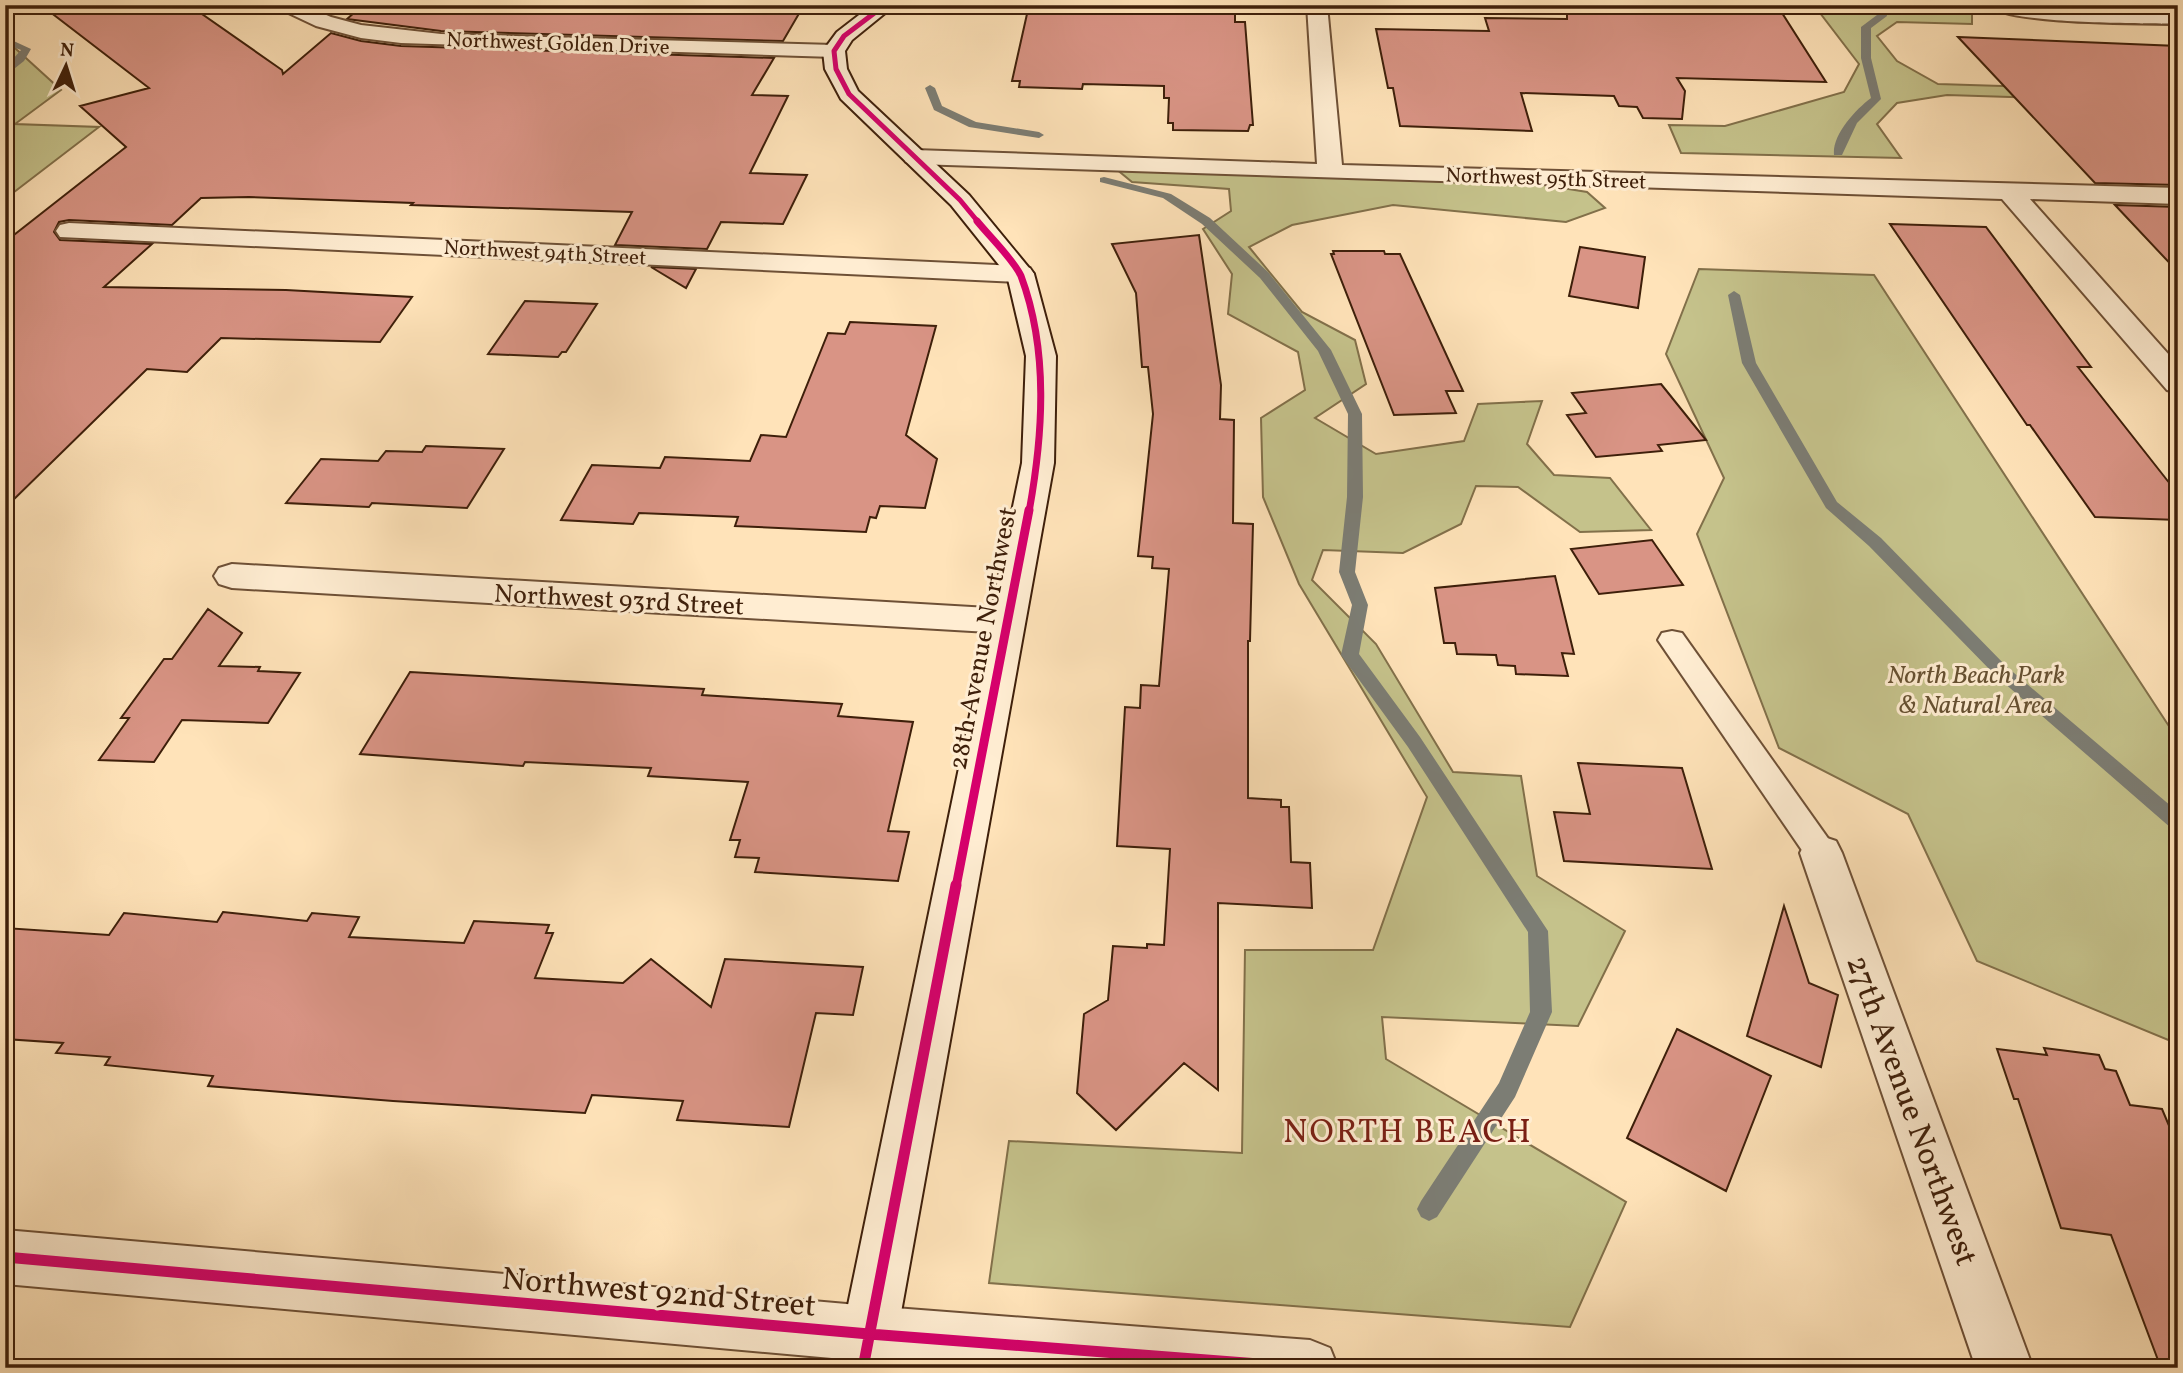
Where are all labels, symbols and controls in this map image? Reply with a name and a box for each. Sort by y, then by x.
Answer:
street label: Northwest Golden Drive [446,26,670,63]
north arrow [32,32,102,102]
text: N [59,38,75,65]
street label: Northwest 95th Street [1445,161,1647,197]
street label: Northwest 94th Street [443,234,647,273]
street label: 28th Avenue Northwest [941,504,1027,773]
street label: Northwest 93rd Street [493,576,745,626]
park label: North Beach Park & Natural Area [1887,658,2065,724]
street label: 27th Avenue Northwest [1834,950,1987,1272]
district label: NORTH BEACH [1283,1111,1533,1157]
street label: Northwest 92nd Street [500,1258,818,1330]

